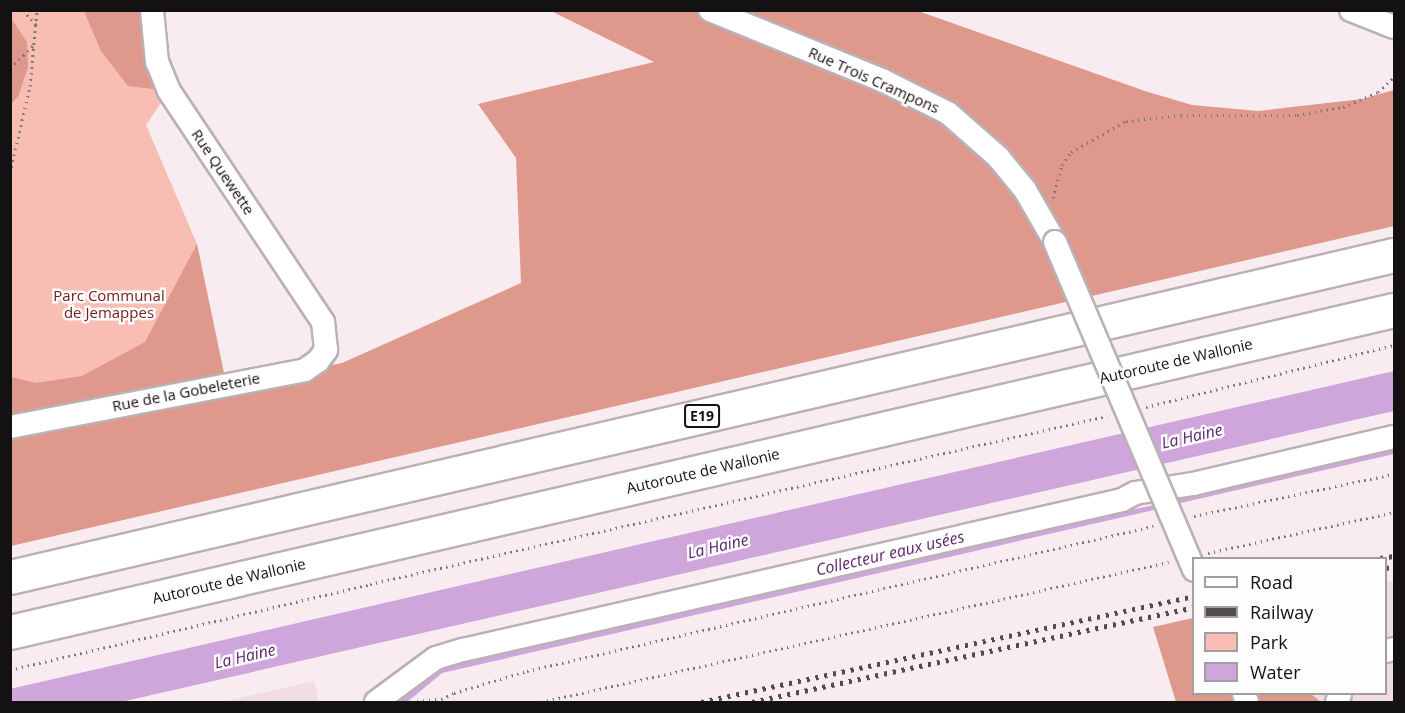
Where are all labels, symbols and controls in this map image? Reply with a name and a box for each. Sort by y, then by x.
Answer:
street label: Rue Trois Crampons [806,43,942,117]
street label: Rue Quewette [188,126,258,218]
park label: Parc Communal de Jemappes [53,286,165,321]
street label: Autoroute de Wallonie [1098,335,1254,387]
street label: Rue de la Gobeleterie [111,369,261,415]
road number: E19 [684,405,720,427]
water label: La Haine [1160,420,1224,452]
street label: Autoroute de Wallonie [625,445,781,497]
water label: Collecteur eaux usées [814,527,966,579]
water label: La Haine [686,530,750,562]
street label: Autoroute de Wallonie [151,555,307,607]
legend [1192,557,1387,695]
text: Road [1250,570,1293,594]
text: Railway [1250,600,1313,624]
text: Park [1250,630,1288,654]
water label: La Haine [213,640,277,672]
text: Water [1250,660,1301,684]

